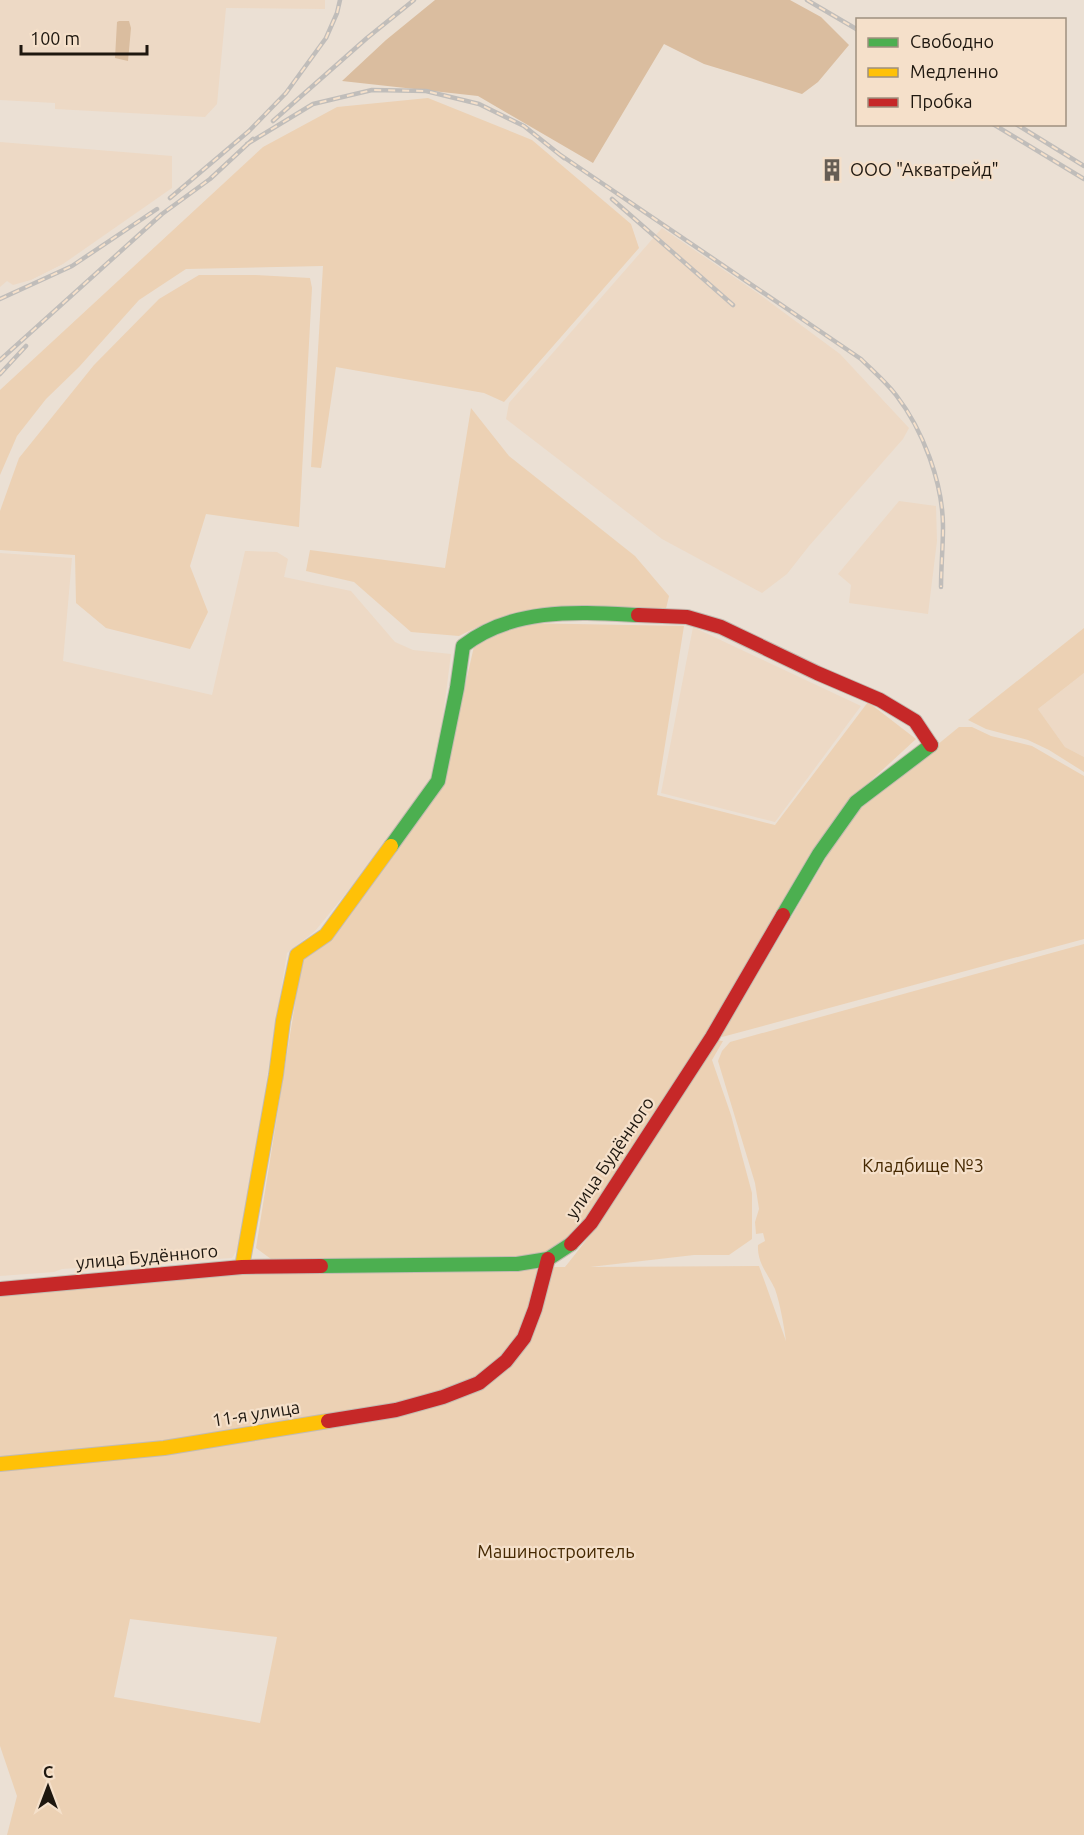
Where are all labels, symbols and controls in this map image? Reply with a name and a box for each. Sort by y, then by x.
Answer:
scale bar [21,18,147,56]
legend [856,18,1066,126]
text: 100 m [30,28,80,48]
text: Свободно [910,31,994,51]
text: Медленно [910,61,999,81]
text: Пробка [910,91,973,111]
building icon: ООО "Акватрейд" [819,157,845,183]
place label: ООО "Акватрейд" [850,159,999,179]
street label: улица Будённого [561,1093,657,1222]
park label: Кладбище №3 [862,1155,984,1175]
street label: улица Будённого [75,1240,219,1272]
street label: 11-я улица [211,1396,301,1430]
park label: Машиностроитель [477,1541,635,1561]
north arrow [18,1757,78,1817]
text: С [43,1763,53,1781]

